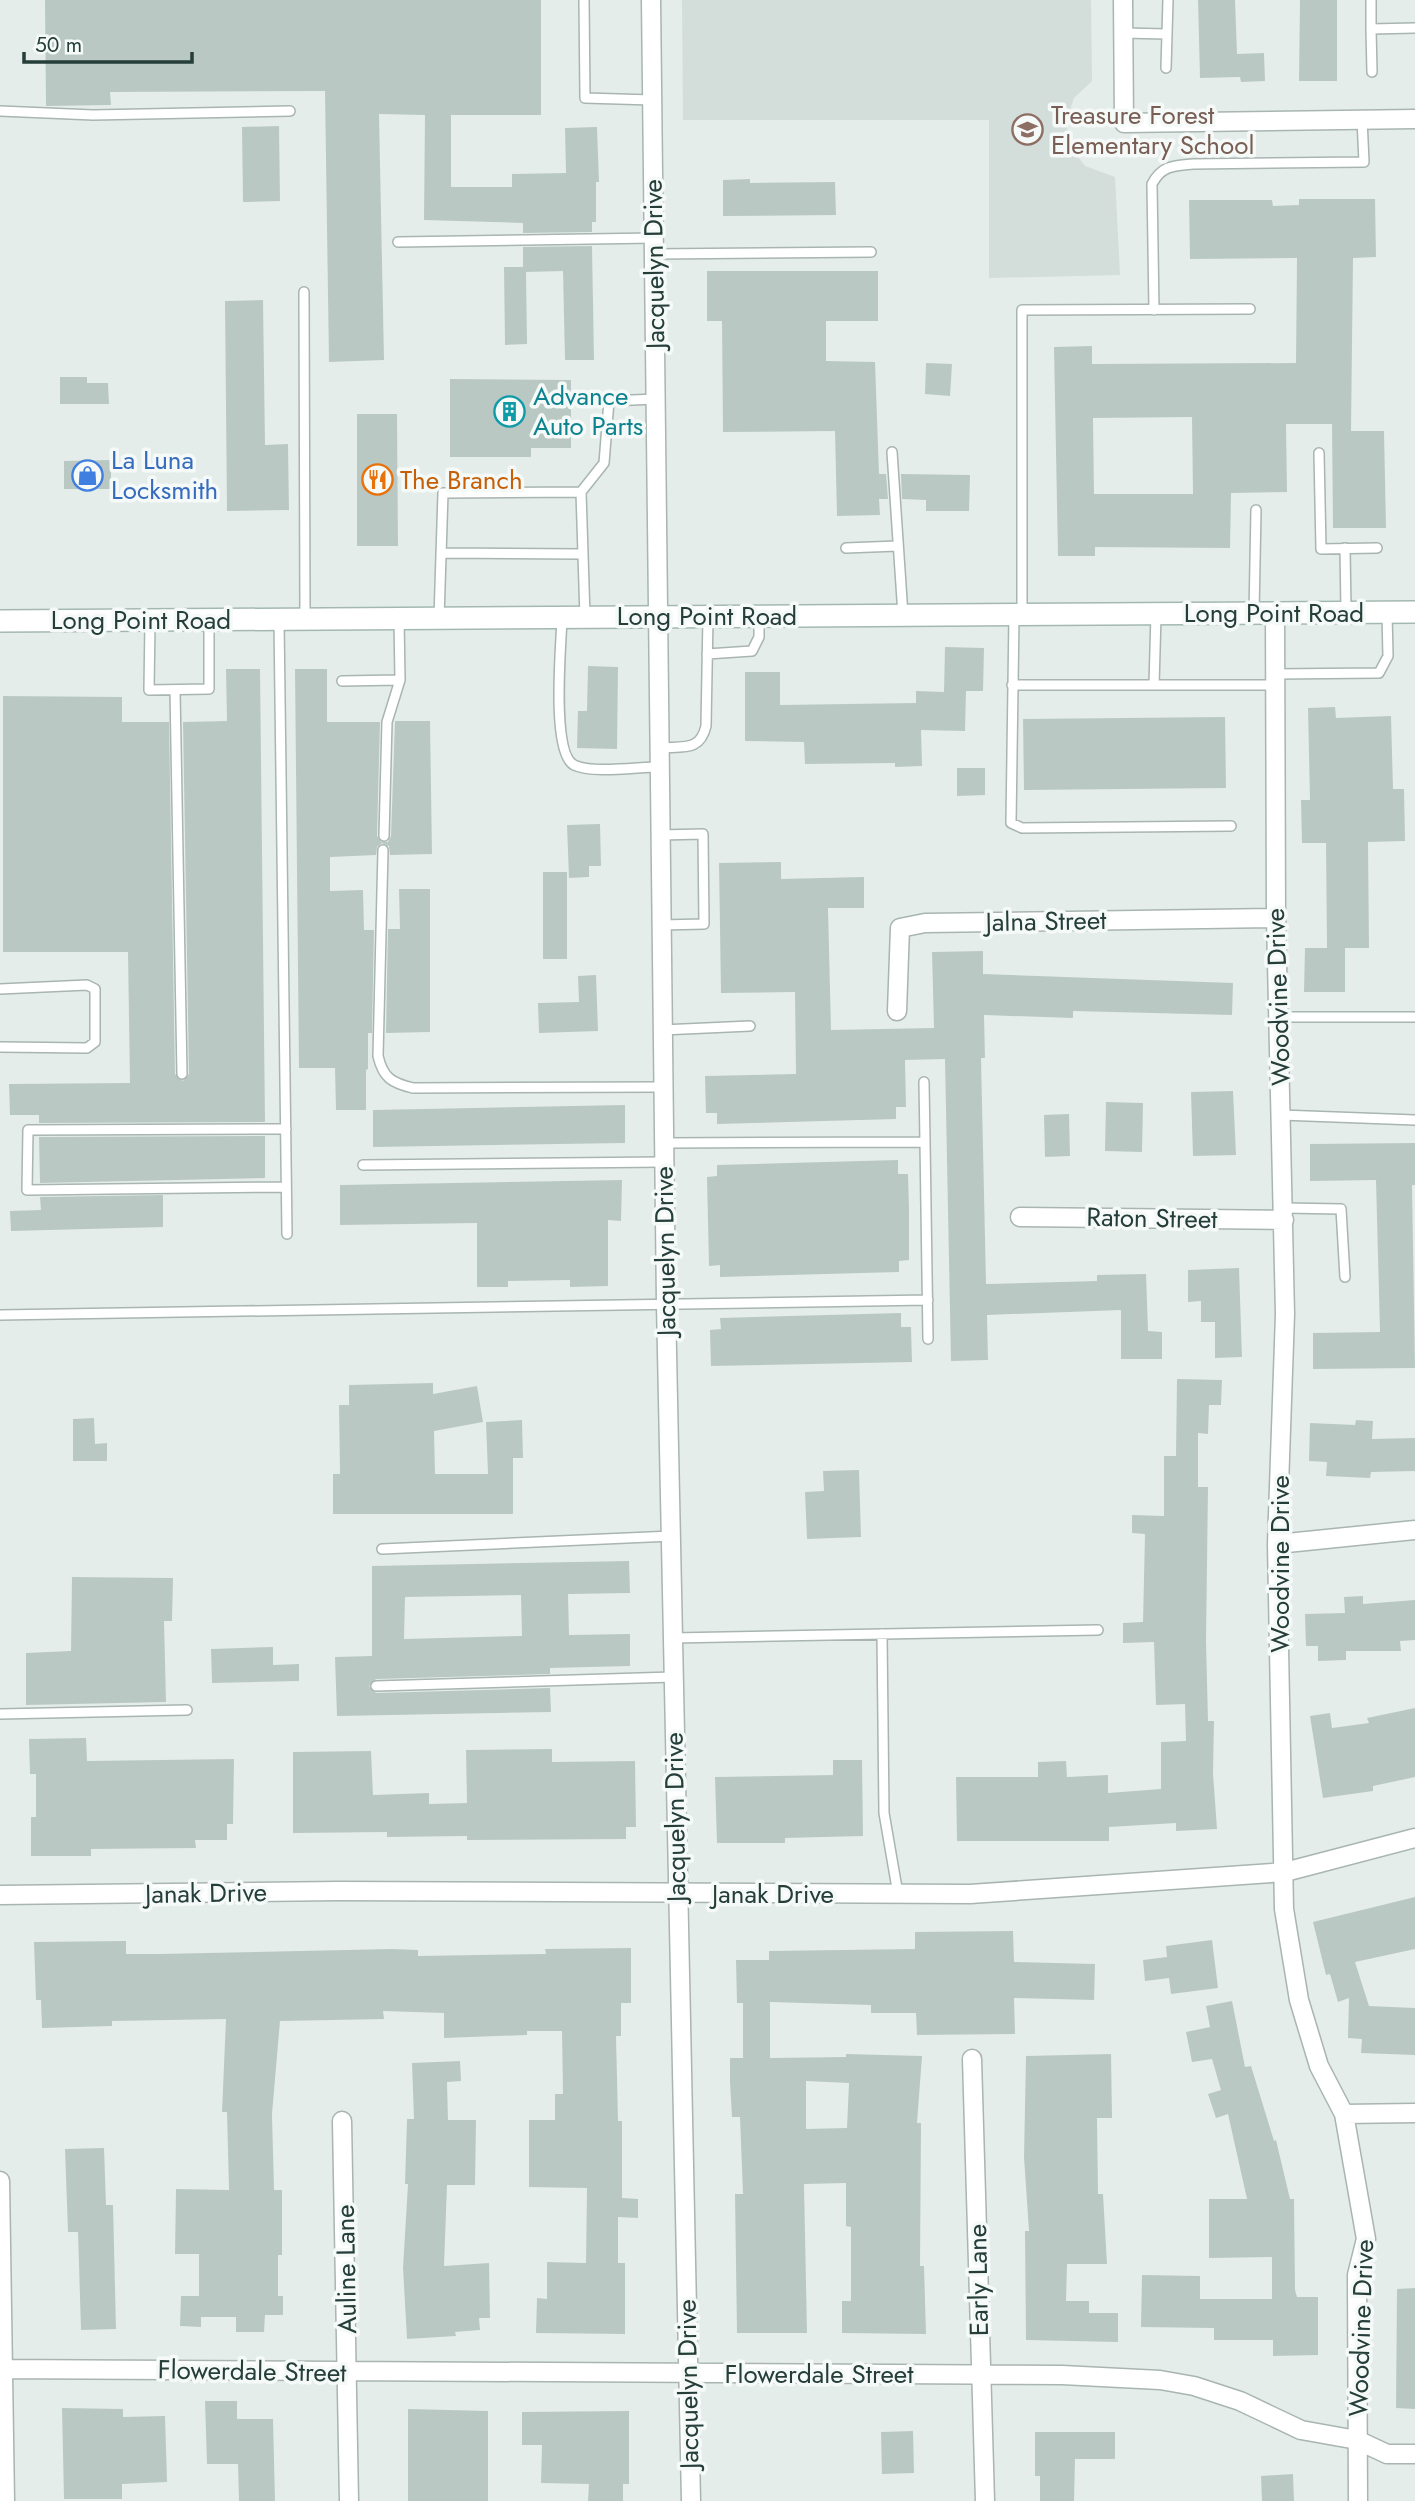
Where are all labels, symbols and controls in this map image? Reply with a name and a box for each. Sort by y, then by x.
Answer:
scale bar [24,21,192,65]
text: 50 m [35,30,82,60]
place label: Treasure Forest Elementary School [1051,96,1254,164]
school or university icon: Treasure Forest Elementary School [1011,113,1045,147]
street label: Jacquelyn Drive [634,179,675,352]
place label: Advance Auto Parts [533,377,643,445]
building icon: Advance Auto Parts [493,394,527,428]
place label: La Luna Locksmith [111,441,218,509]
shop icon: La Luna Locksmith [71,458,105,492]
place label: The Branch [400,461,523,499]
restaurant icon: The Branch [360,463,394,497]
street label: Long Point Road [1184,594,1364,632]
street label: Long Point Road [617,597,797,635]
street label: Long Point Road [51,601,231,639]
street label: Jalna Street [982,901,1107,941]
street label: Woodvine Drive [1256,908,1300,1086]
street label: Jacquelyn Drive [645,1166,686,1339]
street label: Raton Street [1086,1198,1219,1238]
street label: Woodvine Drive [1261,1475,1299,1653]
street label: Jacquelyn Drive [655,1732,696,1905]
street label: Janak Drive [142,1873,267,1913]
street label: Janak Drive [709,1875,834,1913]
street label: Auline Lane [326,2204,366,2334]
street label: Early Lane [958,2224,998,2336]
street label: Woodvine Drive [1339,2239,1383,2417]
street label: Jacquelyn Drive [668,2299,709,2472]
street label: Flowerdale Street [157,2350,348,2392]
street label: Flowerdale Street [725,2355,914,2393]

